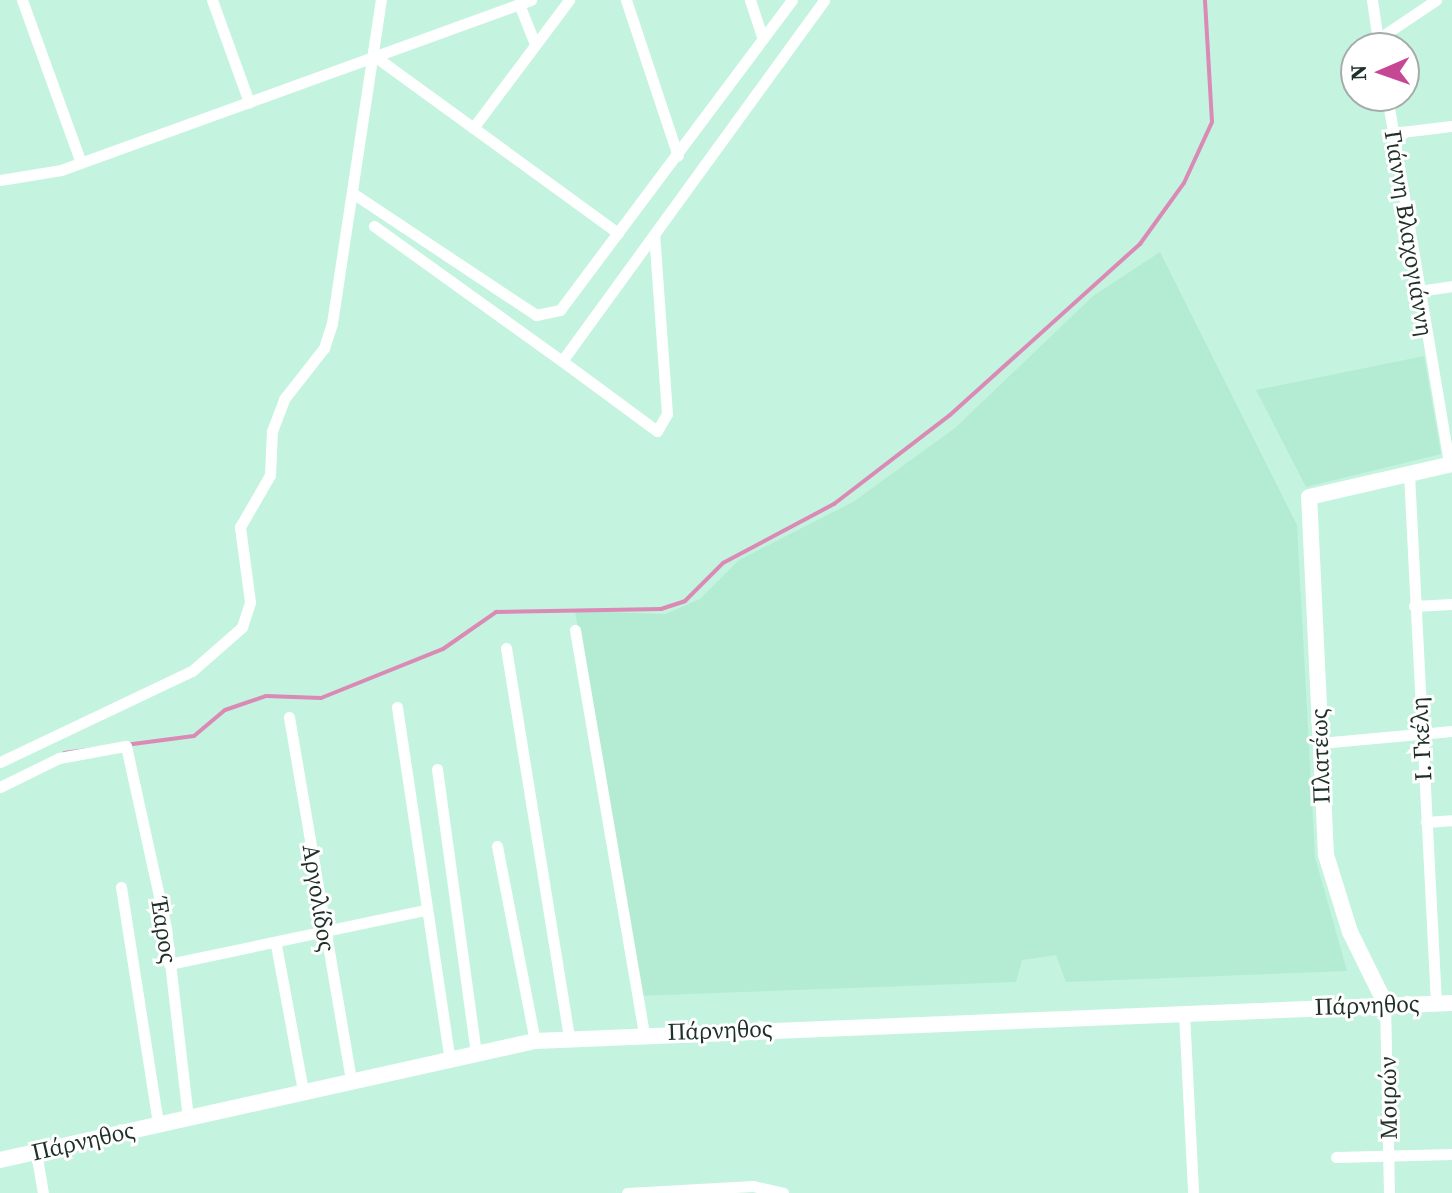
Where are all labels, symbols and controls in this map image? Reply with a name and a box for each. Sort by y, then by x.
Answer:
north arrow [1340,32,1420,112]
text: N [1343,64,1373,81]
street label: Γιάννη Βλαχογιάννη [1378,128,1440,338]
street label: Ι. Γκέλη [1404,696,1438,782]
street label: Πλατέως [1304,708,1336,804]
street label: Αργολίδος [296,842,342,954]
street label: Έαρος [145,895,183,965]
street label: Πάρνηθος [1314,989,1420,1021]
street label: Πάρνηθος [667,1014,773,1046]
street label: Μοιρών [1373,1056,1403,1140]
street label: Πάρνηθος [29,1115,137,1167]

